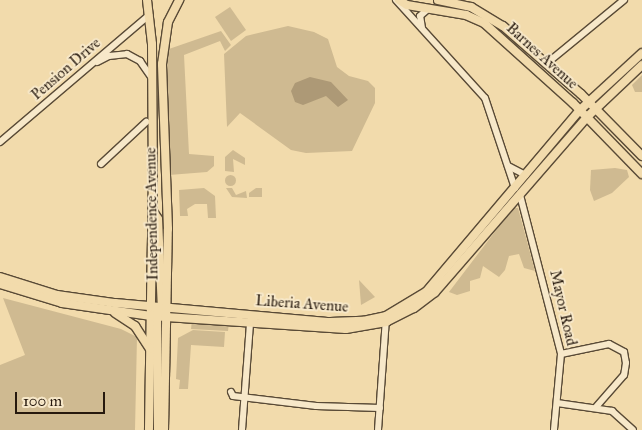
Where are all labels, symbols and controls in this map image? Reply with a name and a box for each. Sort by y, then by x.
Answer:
street label: Barnes Avenue [503,19,581,93]
street label: Pension Drive [28,34,104,104]
street label: Independence Avenue [142,147,162,281]
street label: Mayor Road [546,268,580,348]
street label: Liberia Avenue [255,292,349,316]
scale bar [18,382,108,414]
text: 100 m [23,392,62,410]

